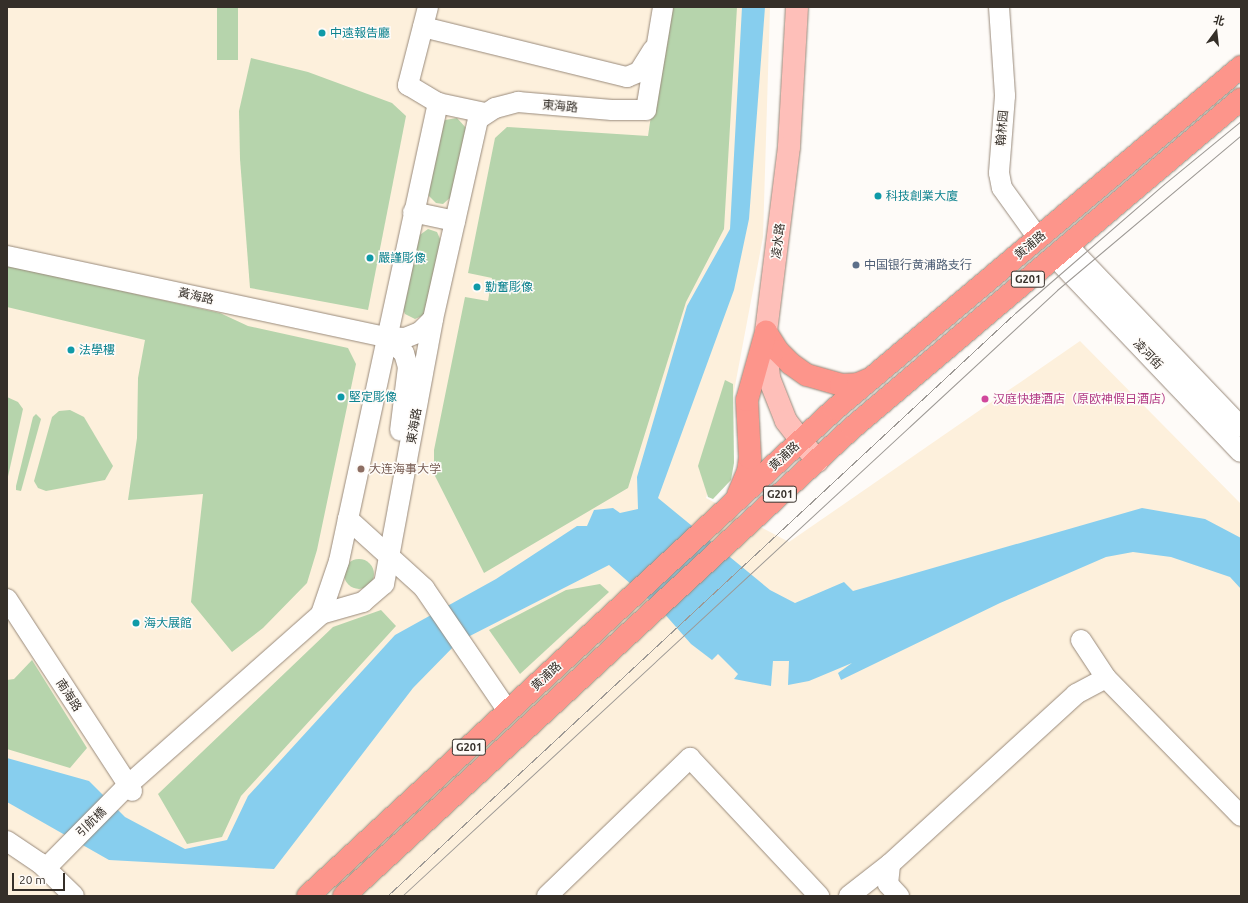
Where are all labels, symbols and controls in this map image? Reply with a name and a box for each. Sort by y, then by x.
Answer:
north arrow [1196,12,1236,52]
text: 北 [1212,13,1226,28]
place label: 中遠報告廳 [330,26,390,40]
marker: 中遠報告廳 [317,28,327,38]
street label: 東海路 [541,97,579,115]
street label: 翰林园 [993,109,1011,147]
place label: 科技創業大廈 [886,189,958,203]
marker: 科技創業大廈 [873,191,883,201]
street label: 凌水路 [769,222,787,260]
street label: 黄浦路 [1012,228,1048,262]
place label: 嚴謹彫像 [378,251,426,265]
marker: 嚴謹彫像 [365,253,375,263]
place label: 中国银行黄浦路支行 [864,258,972,272]
marker: 中国银行黄浦路支行 [851,260,861,270]
road number: G201 [1010,270,1046,288]
place label: 勤奮彫像 [485,280,533,294]
marker: 勤奮彫像 [472,282,482,292]
street label: 黃海路 [177,285,215,307]
street label: 凌河街 [1130,336,1166,372]
place label: 法學樓 [79,343,115,357]
marker: 法學樓 [66,345,76,355]
place label: 堅定彫像 [349,390,397,404]
marker: 堅定彫像 [336,392,346,402]
place label: 汉庭快捷酒店（原欧神假日酒店） [993,392,1173,406]
marker: 汉庭快捷酒店（原欧神假日酒店） [980,394,990,404]
street label: 東海路 [404,407,424,445]
street label: 黄浦路 [766,438,802,474]
place label: 大连海事大学 [369,462,441,476]
marker: 大连海事大学 [356,464,366,474]
road number: G201 [762,485,798,503]
place label: 海大展館 [144,616,192,630]
marker: 海大展館 [131,618,141,628]
street label: 黄浦路 [528,658,564,694]
street label: 南海路 [53,676,85,714]
road number: G201 [451,738,487,756]
street label: 引航橋 [73,804,109,840]
scale bar [14,865,67,891]
text: 20 m [19,873,46,886]

